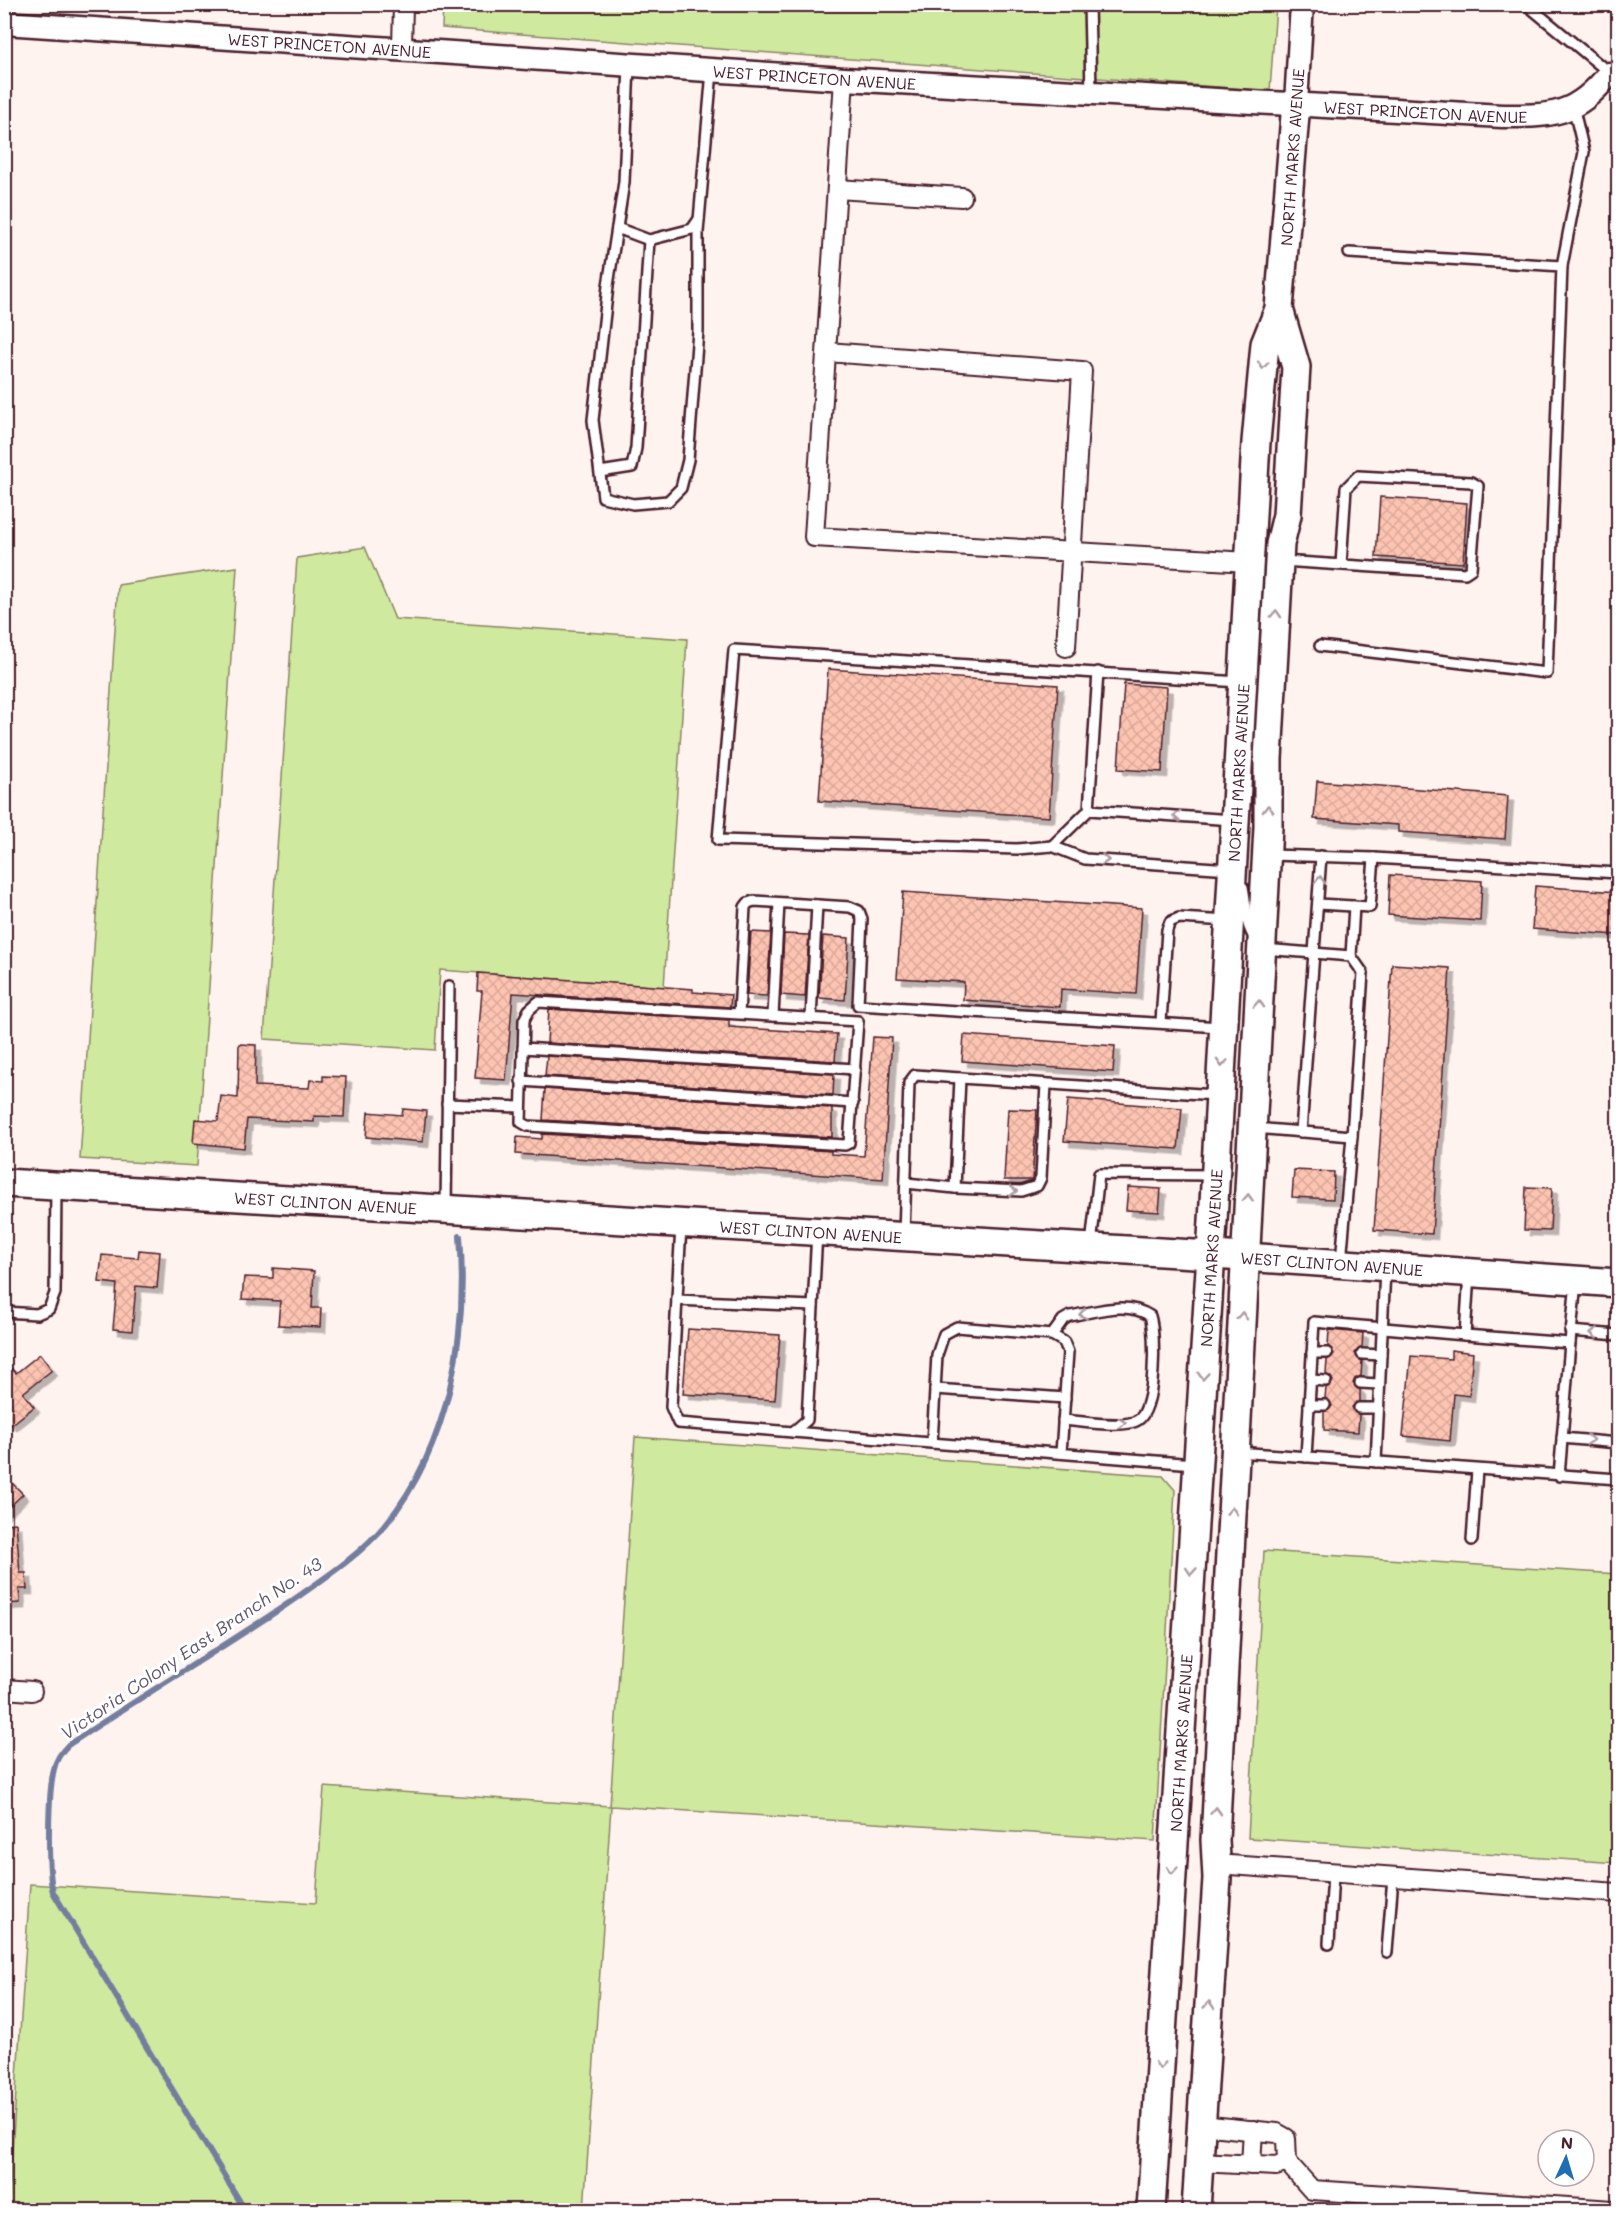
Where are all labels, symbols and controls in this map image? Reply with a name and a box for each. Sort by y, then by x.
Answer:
street label: WEST PRINCETON AVENUE [227,27,432,62]
street label: WEST PRINCETON AVENUE [712,60,917,94]
street label: NORTH MARKS AVENUE [1275,68,1309,246]
street label: WEST PRINCETON AVENUE [1323,95,1528,127]
one-way arrow [1257,360,1270,369]
one-way arrow [1269,610,1282,619]
street label: NORTH MARKS AVENUE [1222,683,1253,862]
one-way arrow [1262,804,1274,813]
one-way arrow [1172,810,1181,823]
one-way arrow [1101,854,1110,867]
one-way arrow [1313,875,1326,884]
one-way arrow [1252,999,1265,1008]
one-way arrow [1215,1058,1228,1067]
street label: NORTH MARKS AVENUE [1195,1168,1226,1347]
one-way arrow [1008,1185,1017,1197]
street label: WEST CLINTON AVENUE [233,1186,418,1218]
one-way arrow [1242,1194,1255,1203]
street label: WEST CLINTON AVENUE [718,1215,903,1247]
street label: WEST CLINTON AVENUE [1239,1246,1424,1280]
one-way arrow [1079,1307,1088,1319]
one-way arrow [1235,1312,1248,1321]
one-way arrow [1590,1327,1599,1340]
one-way arrow [1197,1371,1210,1380]
one-way arrow [1117,1416,1126,1429]
one-way arrow [1586,1433,1595,1446]
one-way arrow [1225,1507,1238,1516]
water label: Victoria Colony East Branch No. 43 [56,1551,327,1745]
one-way arrow [1185,1566,1198,1575]
street label: NORTH MARKS AVENUE [1164,1653,1196,1832]
one-way arrow [1210,1806,1223,1815]
one-way arrow [1166,1865,1179,1874]
one-way arrow [1202,2001,1215,2010]
one-way arrow [1154,2060,1167,2069]
north arrow [1536,2128,1596,2188]
text: N [1560,2132,1574,2153]

